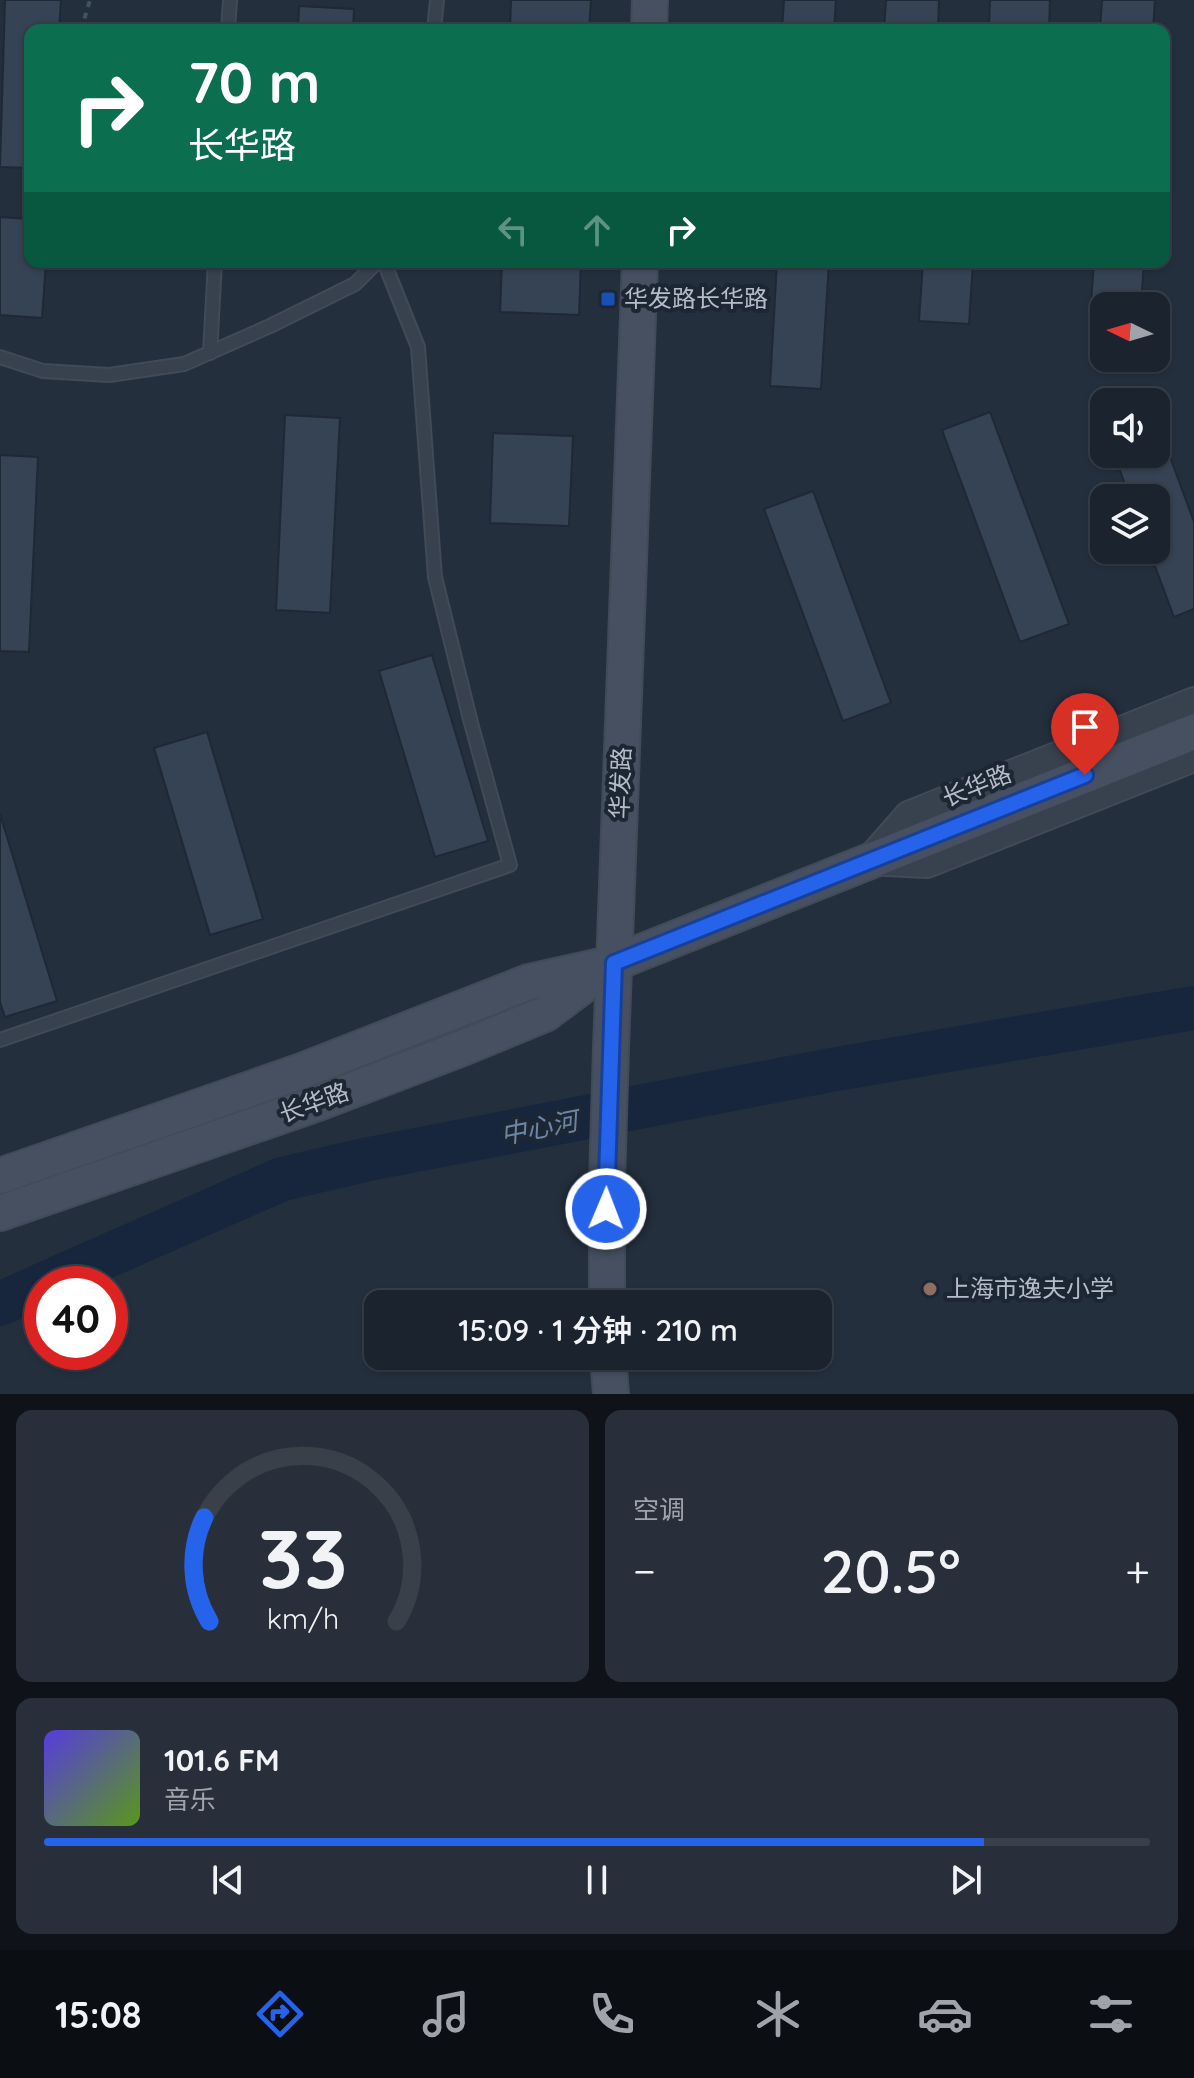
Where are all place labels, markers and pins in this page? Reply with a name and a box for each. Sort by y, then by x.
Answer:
place label: 华发路长华路 [624,283,768,313]
marker: 华发路长华路 [599,290,617,308]
pin [1051,693,1119,775]
place label: 上海市逸夫小学 [946,1273,1114,1303]
marker: 上海市逸夫小学 [921,1280,939,1298]

